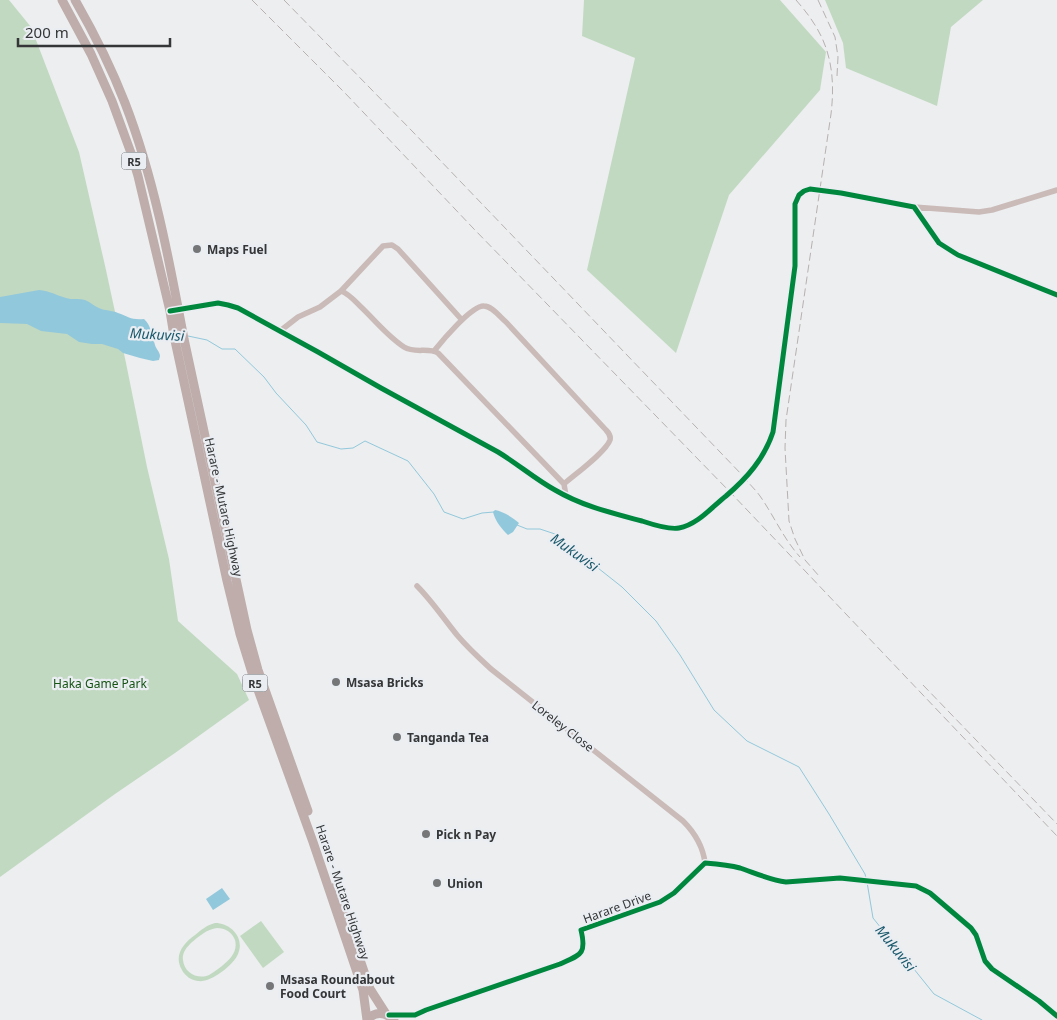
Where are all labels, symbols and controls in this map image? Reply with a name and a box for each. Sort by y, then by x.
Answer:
scale bar [18,15,170,47]
text: 200 m [25,22,69,42]
road number: R5 [122,153,146,170]
place label: Maps Fuel [207,241,267,258]
marker: Maps Fuel [191,243,203,255]
water label: Mukuvisi [129,323,185,345]
street label: Harare - Mutare Highway [201,436,247,579]
water label: Mukuvisi [547,529,603,576]
road number: R5 [242,674,268,691]
place label: Msasa Bricks [346,674,423,691]
park label: Haka Game Park [53,675,147,692]
marker: Msasa Bricks [330,676,342,688]
street label: Loreley Close [528,696,598,756]
place label: Tanganda Tea [407,729,489,746]
marker: Tanganda Tea [391,731,403,743]
street label: Harare - Mutare Highway [312,822,374,963]
place label: Pick n Pay [436,826,496,843]
marker: Pick n Pay [420,828,432,840]
place label: Union [447,875,483,892]
marker: Union [431,877,443,889]
street label: Harare Drive [581,887,654,927]
water label: Mukuvisi [871,921,921,976]
place label: Msasa Roundabout Food Court [280,971,395,1002]
marker: Msasa Roundabout Food Court [264,980,276,992]

